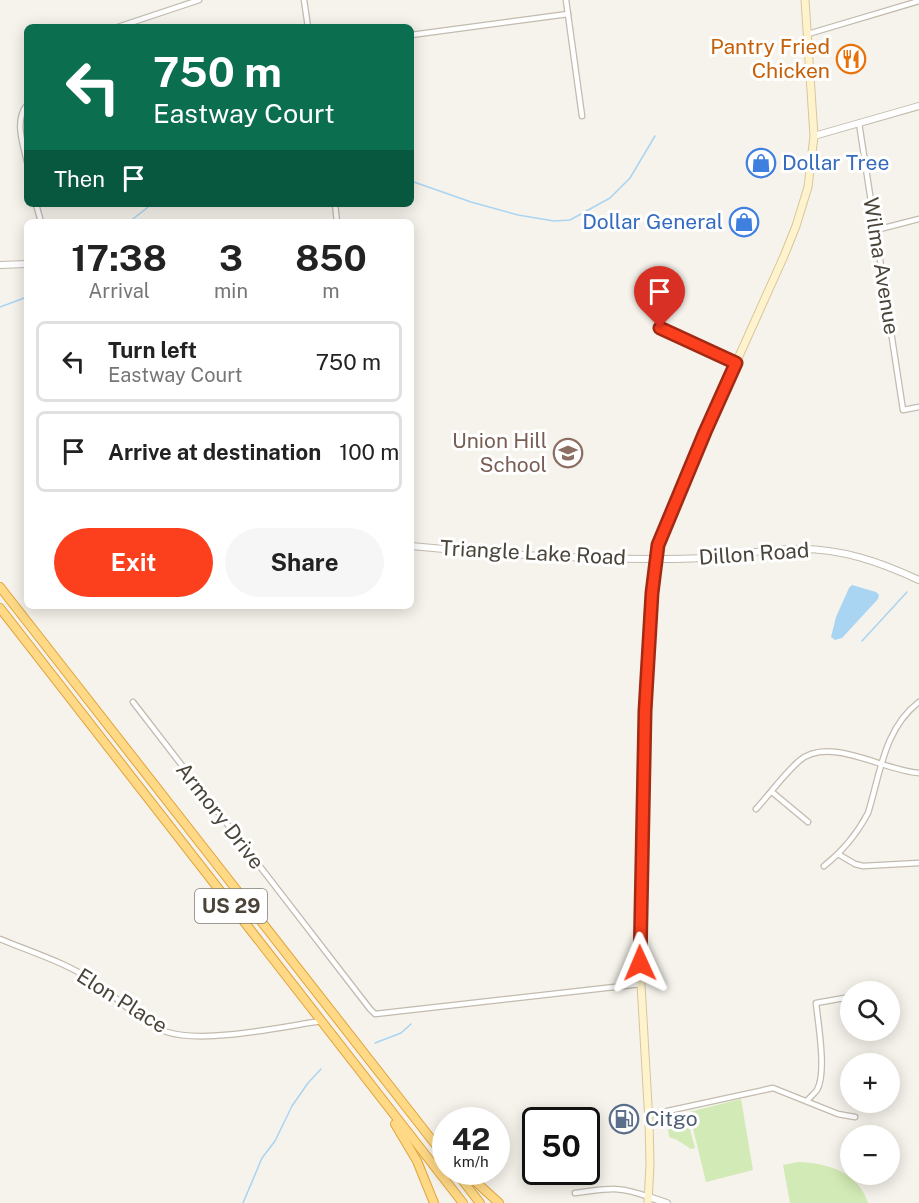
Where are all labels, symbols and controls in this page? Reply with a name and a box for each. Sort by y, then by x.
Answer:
place label: Pantry Fried Chicken [710,34,830,83]
restaurant icon: Pantry Fried Chicken [835,43,867,75]
text: 750 m [153,47,282,96]
icon: left [54,48,132,126]
text: Eastway Court [153,97,335,129]
shop icon: Dollar Tree [745,147,777,179]
place label: Dollar Tree [782,150,889,175]
icon: arrive [117,162,150,195]
text: Then [54,166,105,192]
street label: Wilma Avenue [858,196,905,336]
shop icon: Dollar General [728,206,760,238]
place label: Dollar General [582,209,723,234]
text: 17:38 [71,237,167,279]
text: 3 [219,237,243,279]
text: 850 [295,237,367,279]
pin [634,266,685,328]
icon: arrive [643,275,676,308]
text: Arrival [88,279,150,303]
text: min [214,279,248,303]
text: m [322,279,340,303]
text: Turn left [108,337,197,363]
icon: left [57,345,90,378]
text: 750 m [316,349,381,375]
text: Eastway Court [108,363,243,387]
place label: Union Hill School [452,428,547,477]
icon: arrive [57,435,90,468]
school or university icon: Union Hill School [552,437,584,469]
text: Arrive at destination [108,439,321,465]
text: 100 m [339,439,399,465]
button: Exit [54,528,213,597]
button: Share [225,528,384,597]
street label: Triangle Lake Road [440,535,627,570]
street label: Dillon Road [698,537,810,570]
street label: Armory Drive [171,757,270,874]
road number: US 29 [195,889,267,923]
position arrow [608,931,672,995]
street label: Elon Place [72,963,172,1038]
map controls [840,981,900,1185]
button: search [840,981,900,1041]
button: + [840,1053,900,1113]
fuel station icon: Citgo [608,1103,640,1135]
place label: Citgo [645,1106,698,1131]
speed limit sign: 50 [522,1107,600,1185]
text: 42 [452,1121,490,1157]
button: − [840,1125,900,1185]
text: km/h [453,1153,489,1170]

